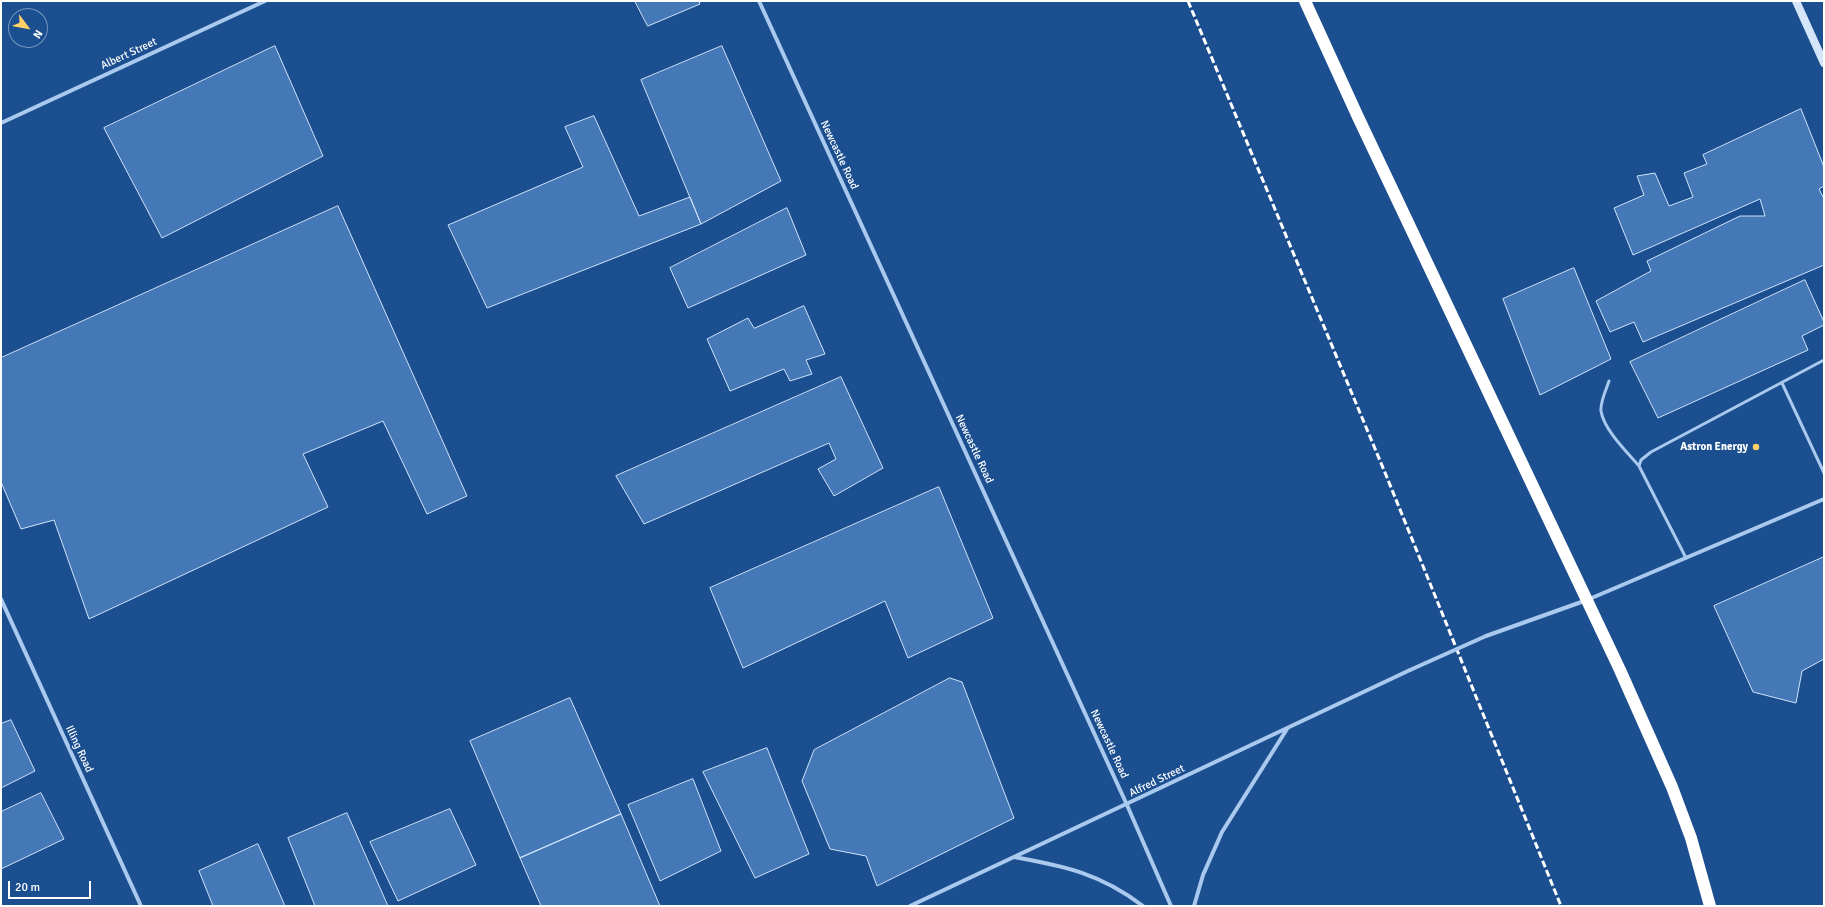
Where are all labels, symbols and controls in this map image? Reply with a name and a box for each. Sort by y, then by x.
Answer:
north arrow [8,8,48,48]
text: N [30,27,45,41]
street label: Albert Street [99,35,159,73]
street label: Newcastle Road [817,118,861,192]
street label: Newcastle Road [952,412,996,486]
place label: Astron Energy [1680,440,1748,454]
marker: Astron Energy [1751,442,1761,452]
street label: Newcastle Road [1087,707,1131,781]
street label: Illing Road [62,723,96,775]
street label: Alfred Street [1127,762,1187,800]
scale bar [10,873,93,899]
text: 20 m [15,880,40,895]

